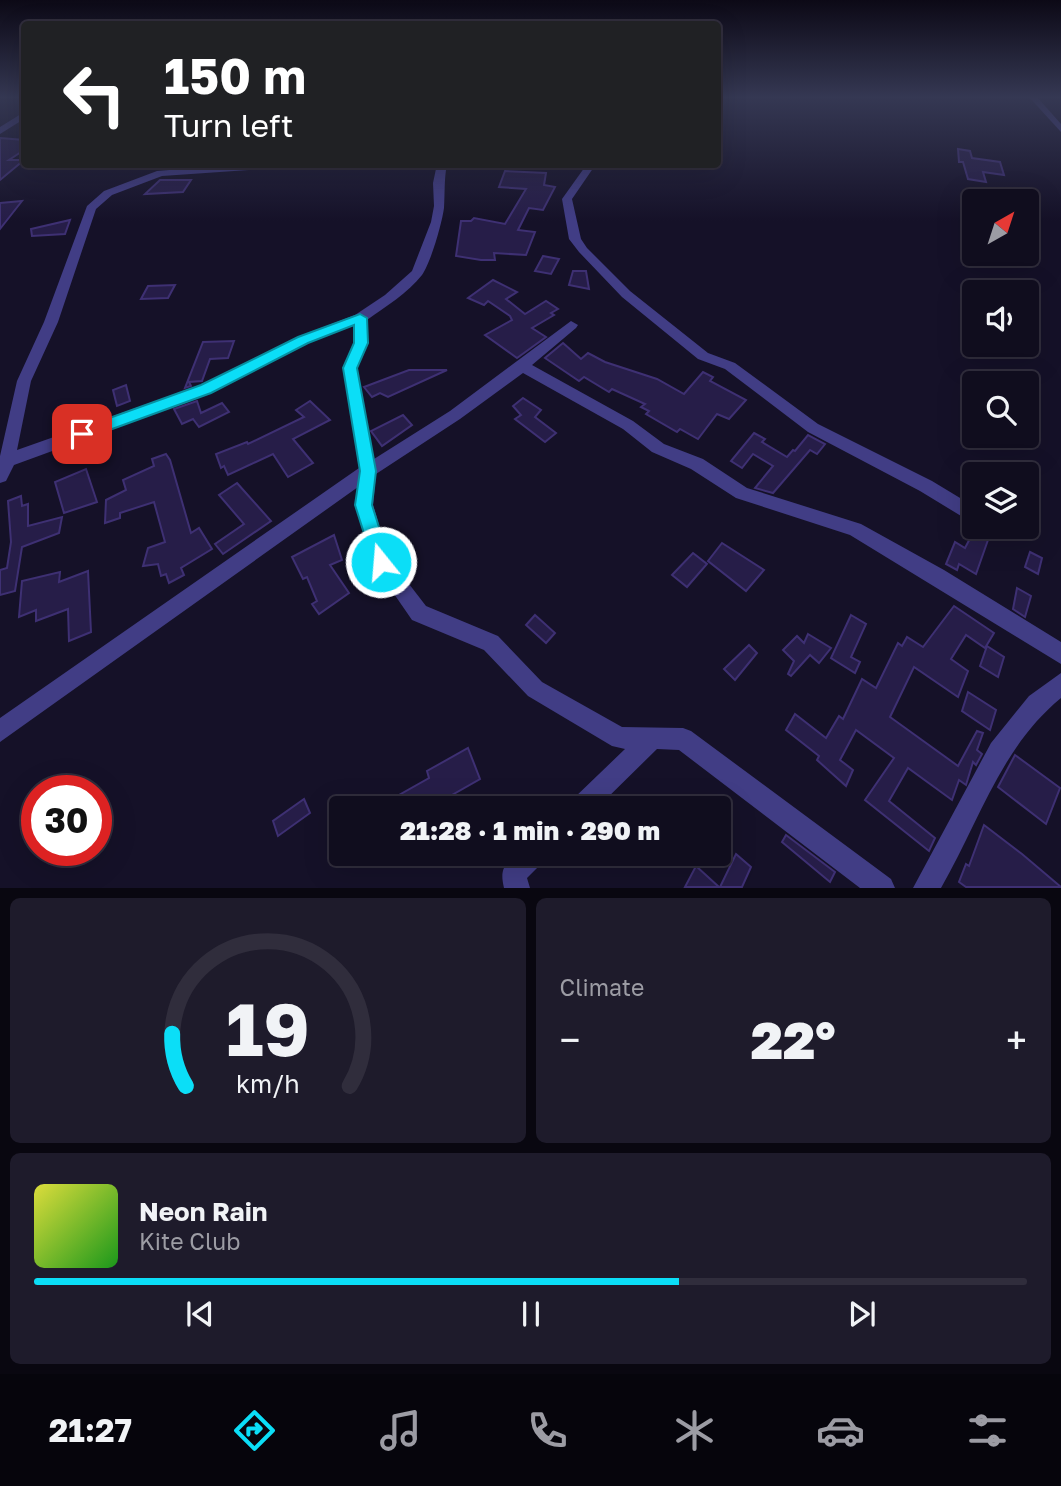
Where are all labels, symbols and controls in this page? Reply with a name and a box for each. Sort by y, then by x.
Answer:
text: 150 m [164,46,306,105]
icon: left [49,49,140,140]
text: Turn left [164,106,293,144]
north arrow [962,189,1040,266]
map controls [962,189,1039,539]
button: sound [962,280,1039,357]
button: search [962,371,1039,448]
pin [52,404,112,464]
icon: arrive [63,415,101,453]
button: layers [962,462,1039,539]
position arrow [344,525,418,599]
speed limit sign: 30 [21,775,112,866]
text: 21:28 · 1 min · 290 m [400,815,660,846]
text: Climate [560,973,644,1001]
text: 19 [226,986,310,1073]
text: 22° [751,1008,836,1070]
text: − [560,1017,580,1062]
text: + [1006,1017,1027,1062]
text: km/h [236,1068,300,1099]
text: Neon Rain [139,1196,268,1227]
text: Kite Club [139,1227,240,1255]
icon: previous [181,1295,219,1333]
icon: pause [512,1295,550,1333]
icon: next [843,1295,881,1333]
icon: directions [230,1406,279,1455]
icon: music [376,1406,425,1455]
icon: phone [523,1406,572,1455]
icon: climate [670,1406,719,1455]
icon: car [816,1406,865,1455]
icon: filters [963,1406,1012,1455]
text: 21:27 [49,1411,132,1449]

